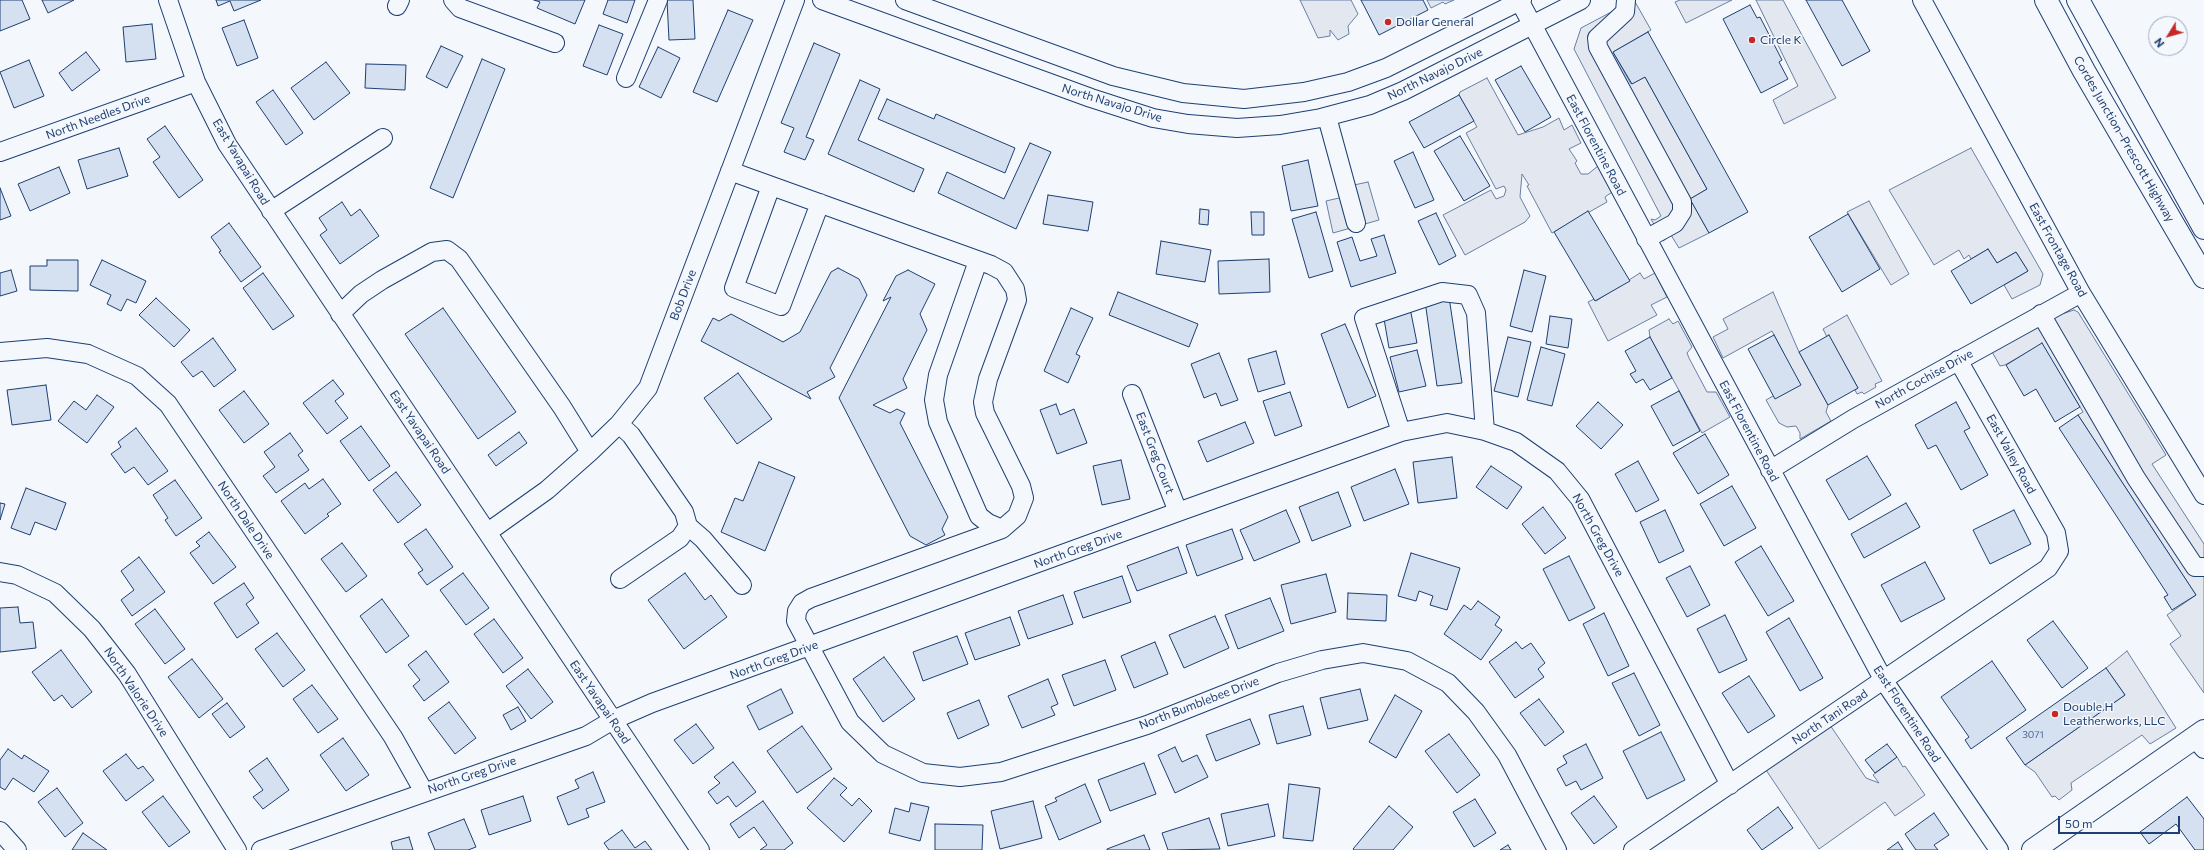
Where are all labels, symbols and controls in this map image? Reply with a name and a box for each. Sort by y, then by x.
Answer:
place label: Dollar General [1396,15,1474,29]
north arrow [2148,16,2188,56]
marker: Dollar General [1383,17,1393,27]
place label: Circle K [1760,33,1802,47]
marker: Circle K [1747,35,1757,45]
text: N [2151,36,2166,50]
street label: North Navajo Drive [1385,45,1485,103]
street label: Cordes Junction–Prescott Highway [2070,53,2178,225]
street label: North Navajo Drive [1060,81,1164,125]
street label: North Needles Drive [44,91,152,143]
street label: East Florentine Road [1563,92,1629,198]
street label: East Yavapai Road [210,116,272,208]
street label: East Frontage Road [2026,200,2090,300]
street label: Bob Drive [667,268,699,322]
street label: North Cochise Drive [1873,346,1975,412]
street label: East Florentine Road [1716,378,1782,484]
street label: East Yavapai Road [387,387,453,477]
street label: East Greg Court [1133,410,1177,496]
street label: East Valley Road [1983,412,2039,496]
street label: North Dale Drive [215,478,277,562]
street label: North Greg Drive [1569,491,1627,579]
street label: North Greg Drive [1032,526,1124,572]
street label: North Greg Drive [728,637,820,683]
street label: North Valorie Drive [101,645,171,739]
street label: East Yavapai Road [567,657,633,747]
street label: East Florentine Road [1870,663,1944,765]
street label: North Bumblebee Drive [1137,673,1261,733]
street label: North Tani Road [1789,686,1871,748]
place label: Double H Leatherworks, LLC [2063,700,2165,728]
marker: Double H Leatherworks, LLC [2050,709,2060,719]
house number: 3071 [2022,729,2044,741]
street label: North Greg Drive [426,753,518,797]
scale bar [2060,808,2182,834]
text: 50 m [2065,816,2093,830]

